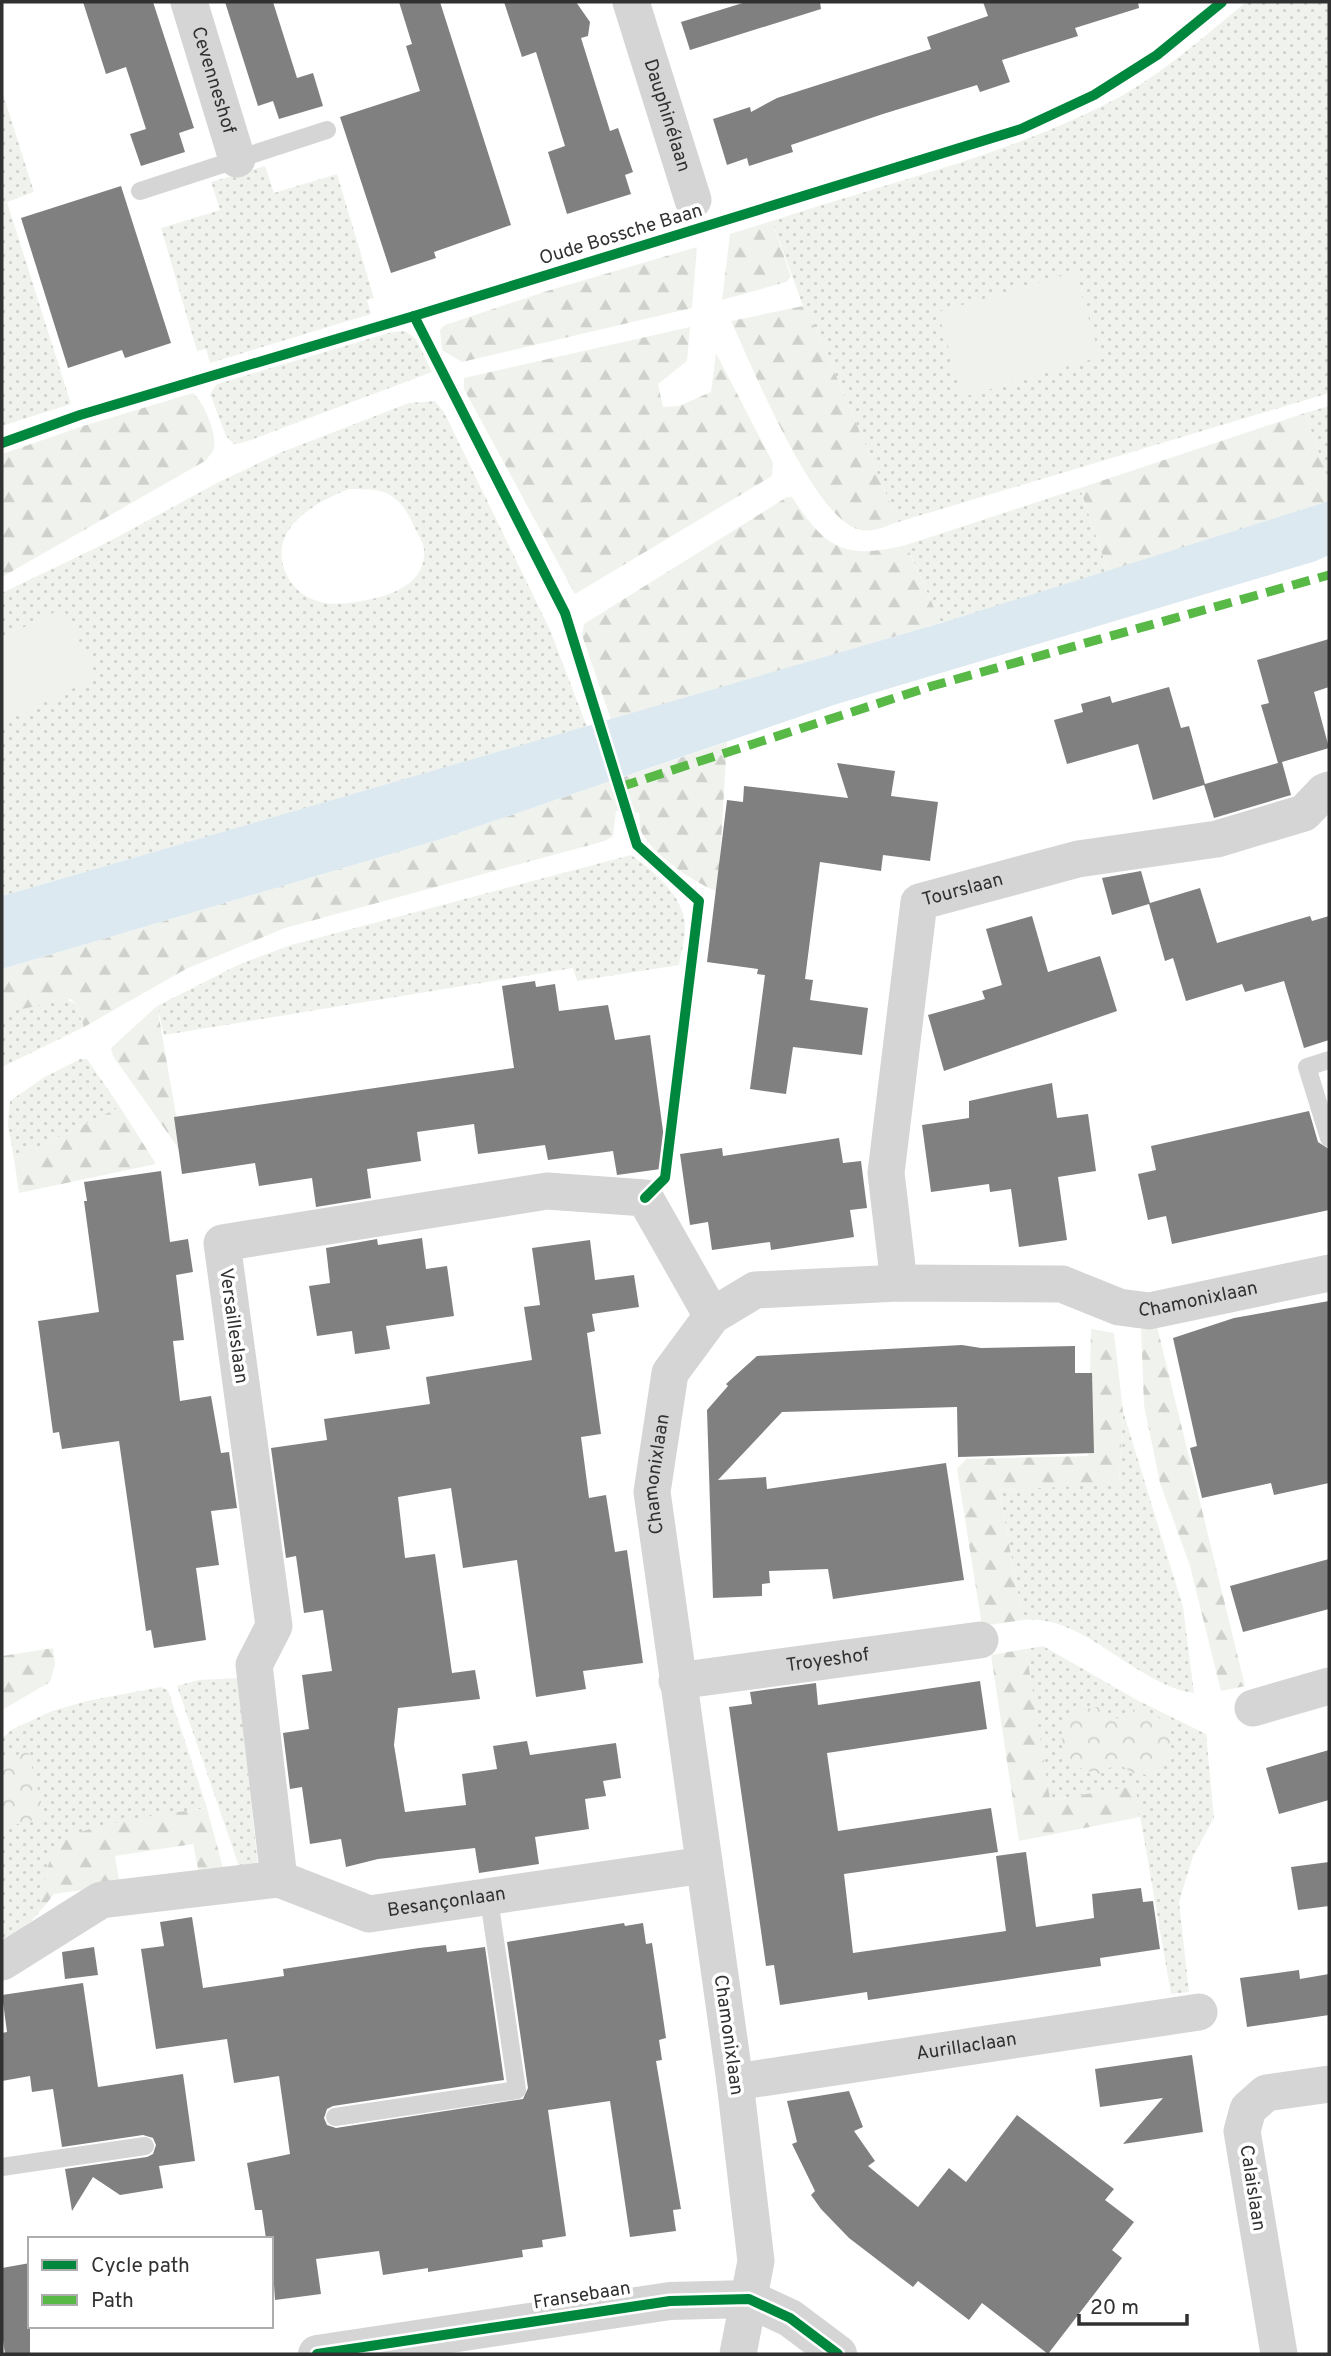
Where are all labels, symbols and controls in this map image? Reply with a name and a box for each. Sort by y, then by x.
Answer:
street label: Cevenneshof [185,24,241,138]
street label: Dauphinélaan [638,56,695,175]
street label: Oude Bossche Baan [537,199,705,271]
street label: Tourslaan [919,868,1006,913]
street label: Versailleslaan [213,1267,253,1385]
street label: Chamonixlaan [1137,1276,1260,1323]
street label: Chamonixlaan [639,1412,676,1536]
street label: Troyeshof [785,1643,871,1678]
street label: Besançonlaan [386,1882,507,1923]
street label: Chamonixlaan [708,1973,748,2097]
street label: Aurillaclaan [914,2028,1018,2067]
street label: Calaislaan [1233,2143,1271,2233]
legend [28,2237,273,2328]
text: Cycle path [91,2253,190,2280]
street label: Fransebaan [532,2276,632,2316]
scale bar [1079,2282,1188,2326]
text: Path [91,2288,134,2315]
text: 20 m [1090,2295,1139,2322]

